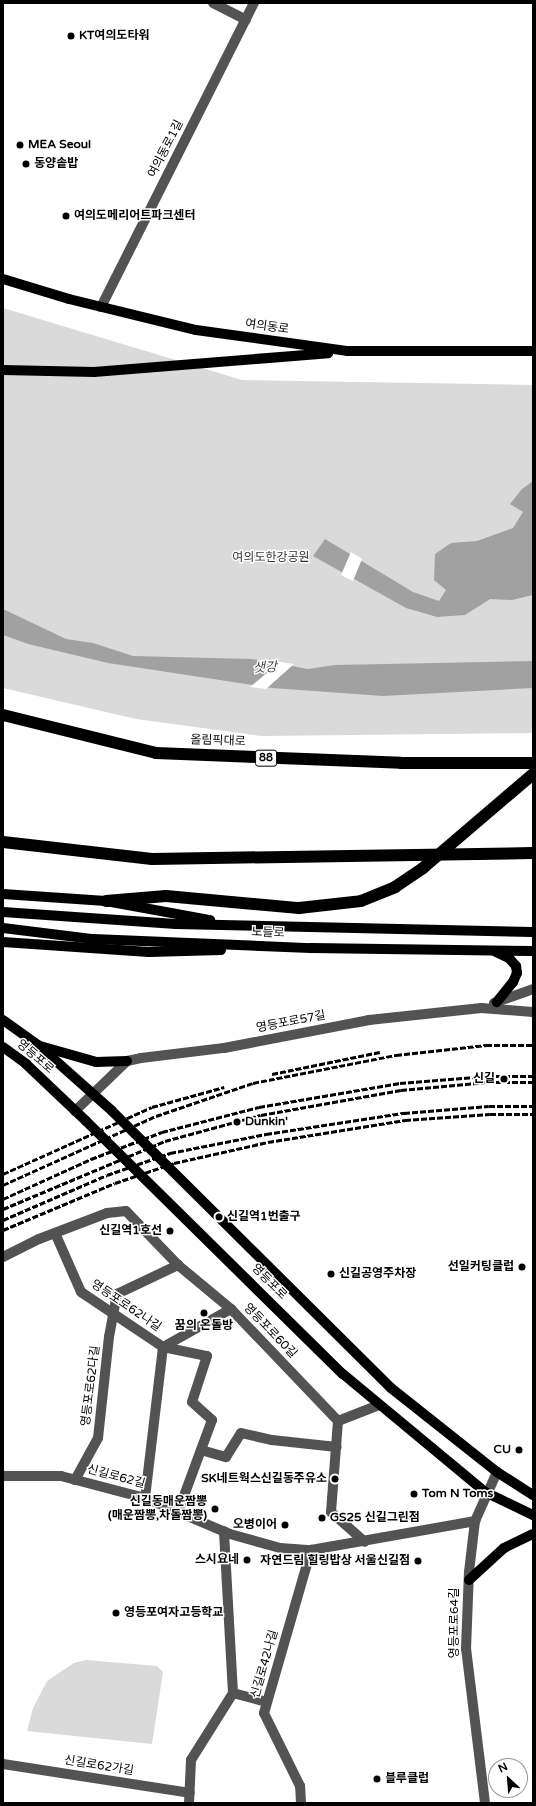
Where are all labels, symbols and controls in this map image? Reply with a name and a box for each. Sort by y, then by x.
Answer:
place label: KT여의도타워 [79,29,150,43]
marker: KT여의도타워 [66,31,76,41]
street label: 여의동로1길 [145,118,187,180]
place label: MEA Seoul [28,138,91,152]
marker: MEA Seoul [15,140,25,150]
place label: 동양솥밥 [34,157,78,171]
marker: 동양솥밥 [21,159,31,169]
place label: 여의도메리어트파크센터 [74,209,195,223]
marker: 여의도메리어트파크센터 [61,211,71,221]
street label: 여의동로 [244,317,290,337]
park label: 여의도한강공원 [232,551,310,565]
water label: 샛강 [253,660,277,676]
street label: 올림픽대로 [190,733,246,749]
road number: 88 [255,749,277,767]
street label: 노들로 [251,925,285,941]
street label: 영등포로57길 [255,1008,327,1036]
street label: 영등포로 [14,1037,56,1077]
place label: 신길 [473,1072,495,1086]
marker: 신길 [498,1073,510,1085]
place label: Dunkin' [245,1115,288,1129]
marker: Dunkin' [232,1117,242,1127]
place label: 신길역1번출구 [227,1210,301,1224]
marker: 신길역1번출구 [214,1212,224,1222]
place label: 신길역1호선 [99,1224,162,1238]
marker: 신길역1호선 [165,1226,175,1236]
place label: 선일커팅클럽 [448,1260,514,1274]
street label: 영등포로 [248,1261,290,1303]
marker: 선일커팅클럽 [517,1262,527,1272]
place label: 신길공영주차장 [339,1267,416,1281]
marker: 신길공영주차장 [326,1269,336,1279]
street label: 영등포로62나길 [88,1277,164,1335]
street label: 영등포로60길 [240,1301,300,1361]
marker: 꿈의 온돌방 [199,1308,209,1318]
place label: 꿈의 온돌방 [175,1319,233,1333]
street label: 영등포로62다길 [79,1345,103,1427]
place label: CU [494,1443,511,1457]
marker: CU [514,1445,524,1455]
street label: 신길로62길 [86,1462,146,1492]
place label: SK네트웍스신길동주유소 [201,1472,327,1486]
marker: SK네트웍스신길동주유소 [330,1474,340,1484]
place label: Tom N Toms [422,1487,493,1501]
marker: Tom N Toms [409,1489,419,1499]
place label: 신길동매운짬뽕 (매운짬뽕,차돌짬뽕) [108,1495,207,1523]
marker: 신길동매운짬뽕 (매운짬뽕,차돌짬뽕) [210,1504,220,1514]
place label: GS25 신길그린점 [330,1511,420,1525]
marker: GS25 신길그린점 [317,1513,327,1523]
place label: 오병이어 [233,1518,277,1532]
marker: 오병이어 [280,1520,290,1530]
place label: 스시요네 [195,1553,239,1567]
place label: 자연드림 힐링밥상 서울신길점 [260,1554,410,1568]
marker: 스시요네 [242,1555,252,1565]
marker: 자연드림 힐링밥상 서울신길점 [413,1556,423,1566]
street label: 영등포로64길 [448,1588,462,1658]
place label: 영등포여자고등학교 [124,1606,223,1620]
marker: 영등포여자고등학교 [111,1608,121,1618]
street label: 신길로42나길 [248,1628,282,1700]
street label: 신길로62가길 [63,1753,135,1779]
north arrow [488,1758,528,1798]
text: N [496,1760,510,1775]
place label: 블루클럽 [385,1772,429,1786]
marker: 블루클럽 [372,1774,382,1784]

